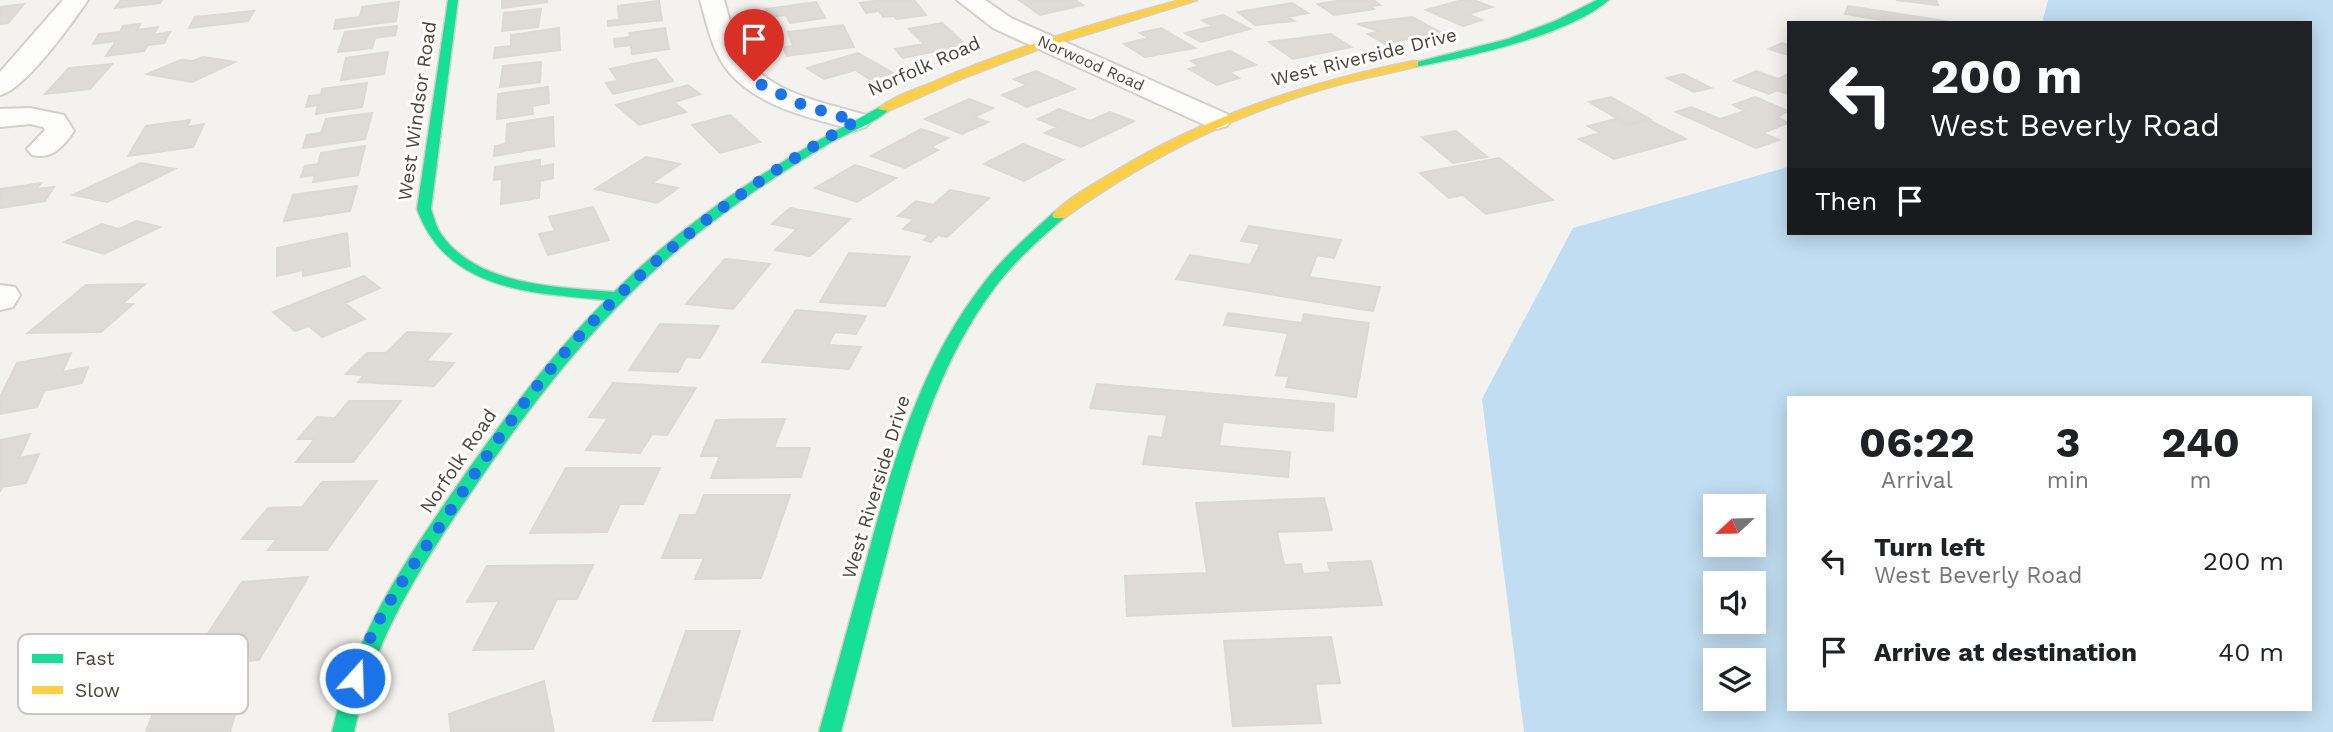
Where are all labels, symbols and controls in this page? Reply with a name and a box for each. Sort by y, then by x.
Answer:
pin [724,9,784,81]
street label: West Windsor Road [393,20,441,202]
icon: arrive [735,20,773,58]
street label: West Riverside Drive [1269,23,1459,91]
street label: Norfolk Road [864,31,984,101]
street label: Norwood Road [1035,31,1147,95]
text: 200 m [1930,47,2082,105]
icon: left [1815,49,1906,140]
text: West Beverly Road [1930,106,2220,144]
icon: arrive [1891,182,1929,220]
text: Then [1815,186,1877,216]
street label: West Riverside Drive [837,393,915,581]
street label: Norfolk Road [415,405,501,517]
text: 06:22 [1859,418,1975,467]
text: 3 [2056,418,2080,467]
text: 240 [2161,418,2240,467]
text: Arrival [1881,467,1953,494]
text: min [2047,467,2089,494]
text: m [2190,467,2212,494]
north arrow [1703,494,1766,556]
map controls [1703,494,1766,711]
text: Turn left [1874,532,1985,562]
icon: left [1815,542,1853,580]
text: 200 m [2203,546,2284,576]
text: West Beverly Road [1874,562,2083,589]
button: sound [1703,571,1766,634]
icon: arrive [1815,633,1853,671]
legend [18,634,248,714]
text: Arrive at destination [1874,637,2137,667]
text: 40 m [2218,637,2284,667]
position arrow [318,641,392,715]
text: Fast [75,647,114,670]
button: layers [1703,648,1766,711]
text: Slow [75,679,120,702]

